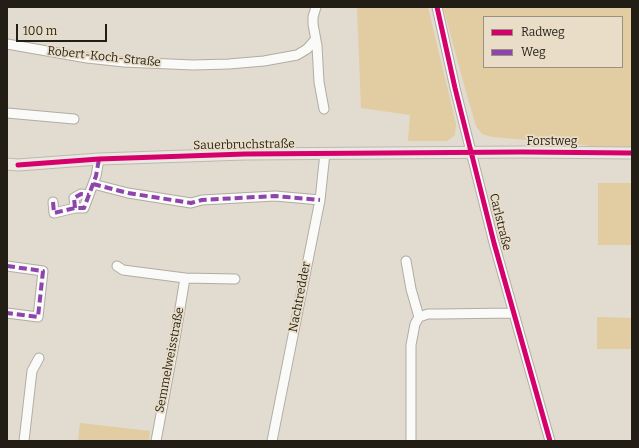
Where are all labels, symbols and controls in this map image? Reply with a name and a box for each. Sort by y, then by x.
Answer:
scale bar [18,16,109,42]
legend [483,16,623,68]
text: 100 m [23,24,57,38]
text: Radweg [521,25,565,39]
street label: Robert-Koch-Straße [47,44,161,70]
text: Weg [521,45,546,59]
street label: Forstweg [527,135,577,149]
street label: Sauerbruchstraße [193,137,295,153]
street label: Carlstraße [486,192,514,252]
street label: Nachtredder [286,261,314,333]
street label: Semmelweisstraße [153,306,187,414]

